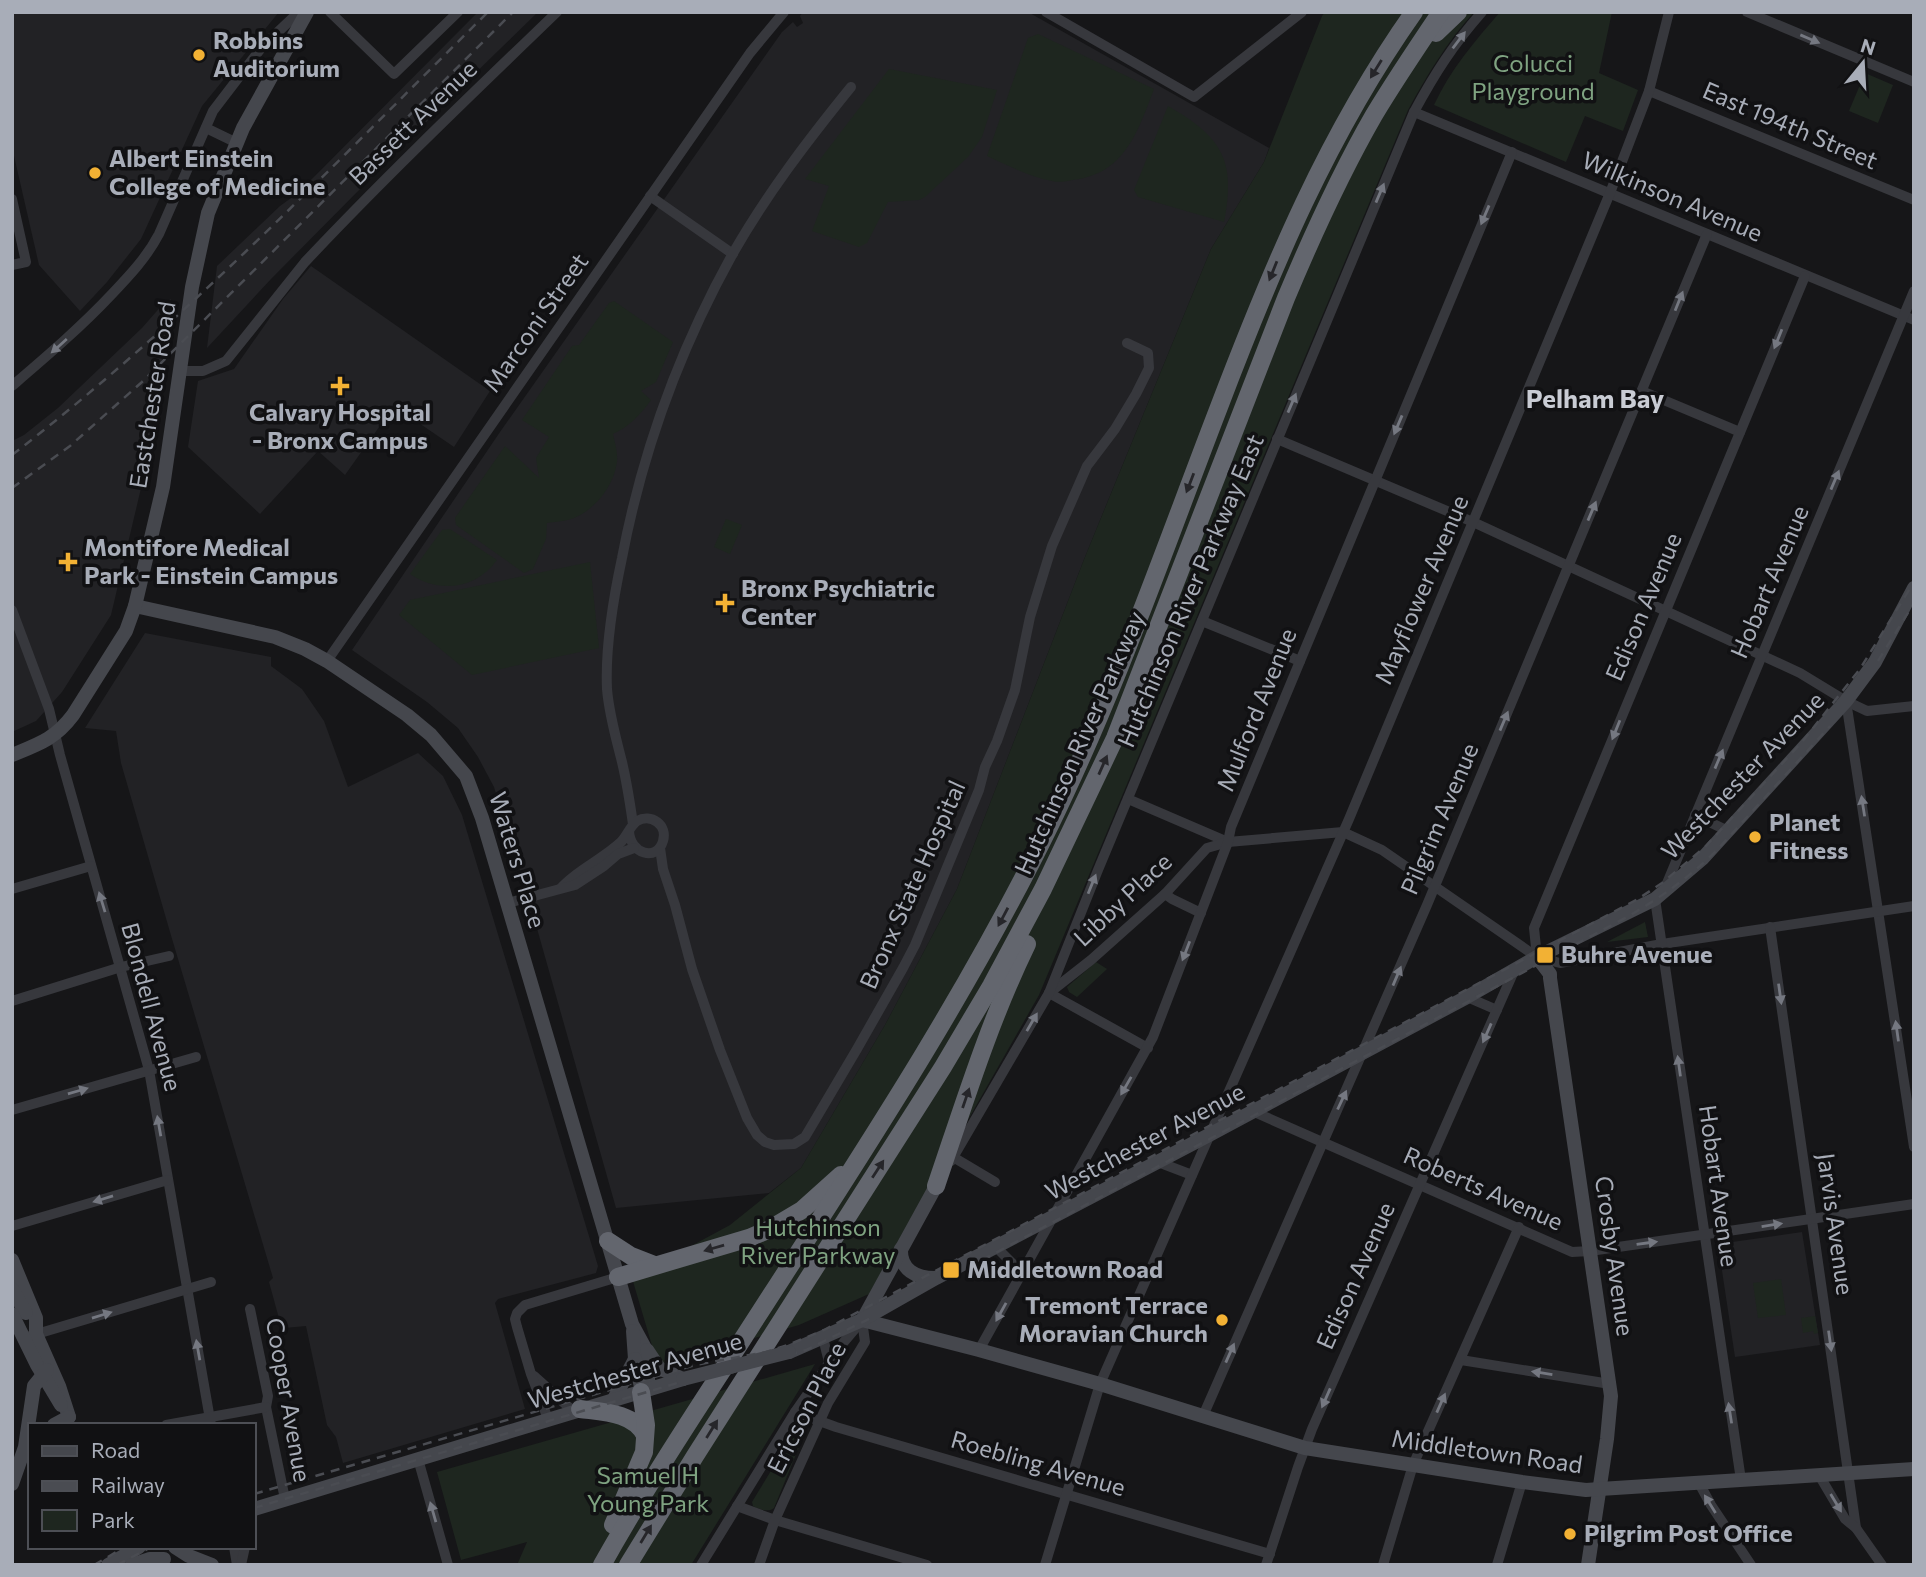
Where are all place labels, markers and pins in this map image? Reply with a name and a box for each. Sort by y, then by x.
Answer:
place label: Robbins Auditorium [213,25,340,82]
marker: Robbins Auditorium [191,47,207,63]
place label: Albert Einstein College of Medicine [109,143,325,200]
marker: Albert Einstein College of Medicine [87,165,103,181]
marker: Calvary Hospital - Bronx Campus [330,376,350,396]
place label: Calvary Hospital - Bronx Campus [249,397,431,454]
place label: Montifore Medical Park - Einstein Campus [84,532,338,589]
marker: Montifore Medical Park - Einstein Campus [58,552,78,572]
place label: Bronx Psychiatric Center [741,573,935,630]
marker: Bronx Psychiatric Center [715,593,735,613]
place label: Planet Fitness [1769,807,1849,864]
marker: Planet Fitness [1747,829,1763,845]
place label: Buhre Avenue [1561,939,1713,968]
marker: Buhre Avenue [1535,945,1555,965]
place label: Middletown Road [967,1254,1163,1283]
marker: Middletown Road [941,1260,961,1280]
place label: Tremont Terrace Moravian Church [1019,1290,1208,1347]
marker: Tremont Terrace Moravian Church [1214,1312,1230,1328]
place label: Pilgrim Post Office [1584,1518,1793,1547]
marker: Pilgrim Post Office [1562,1526,1578,1542]

